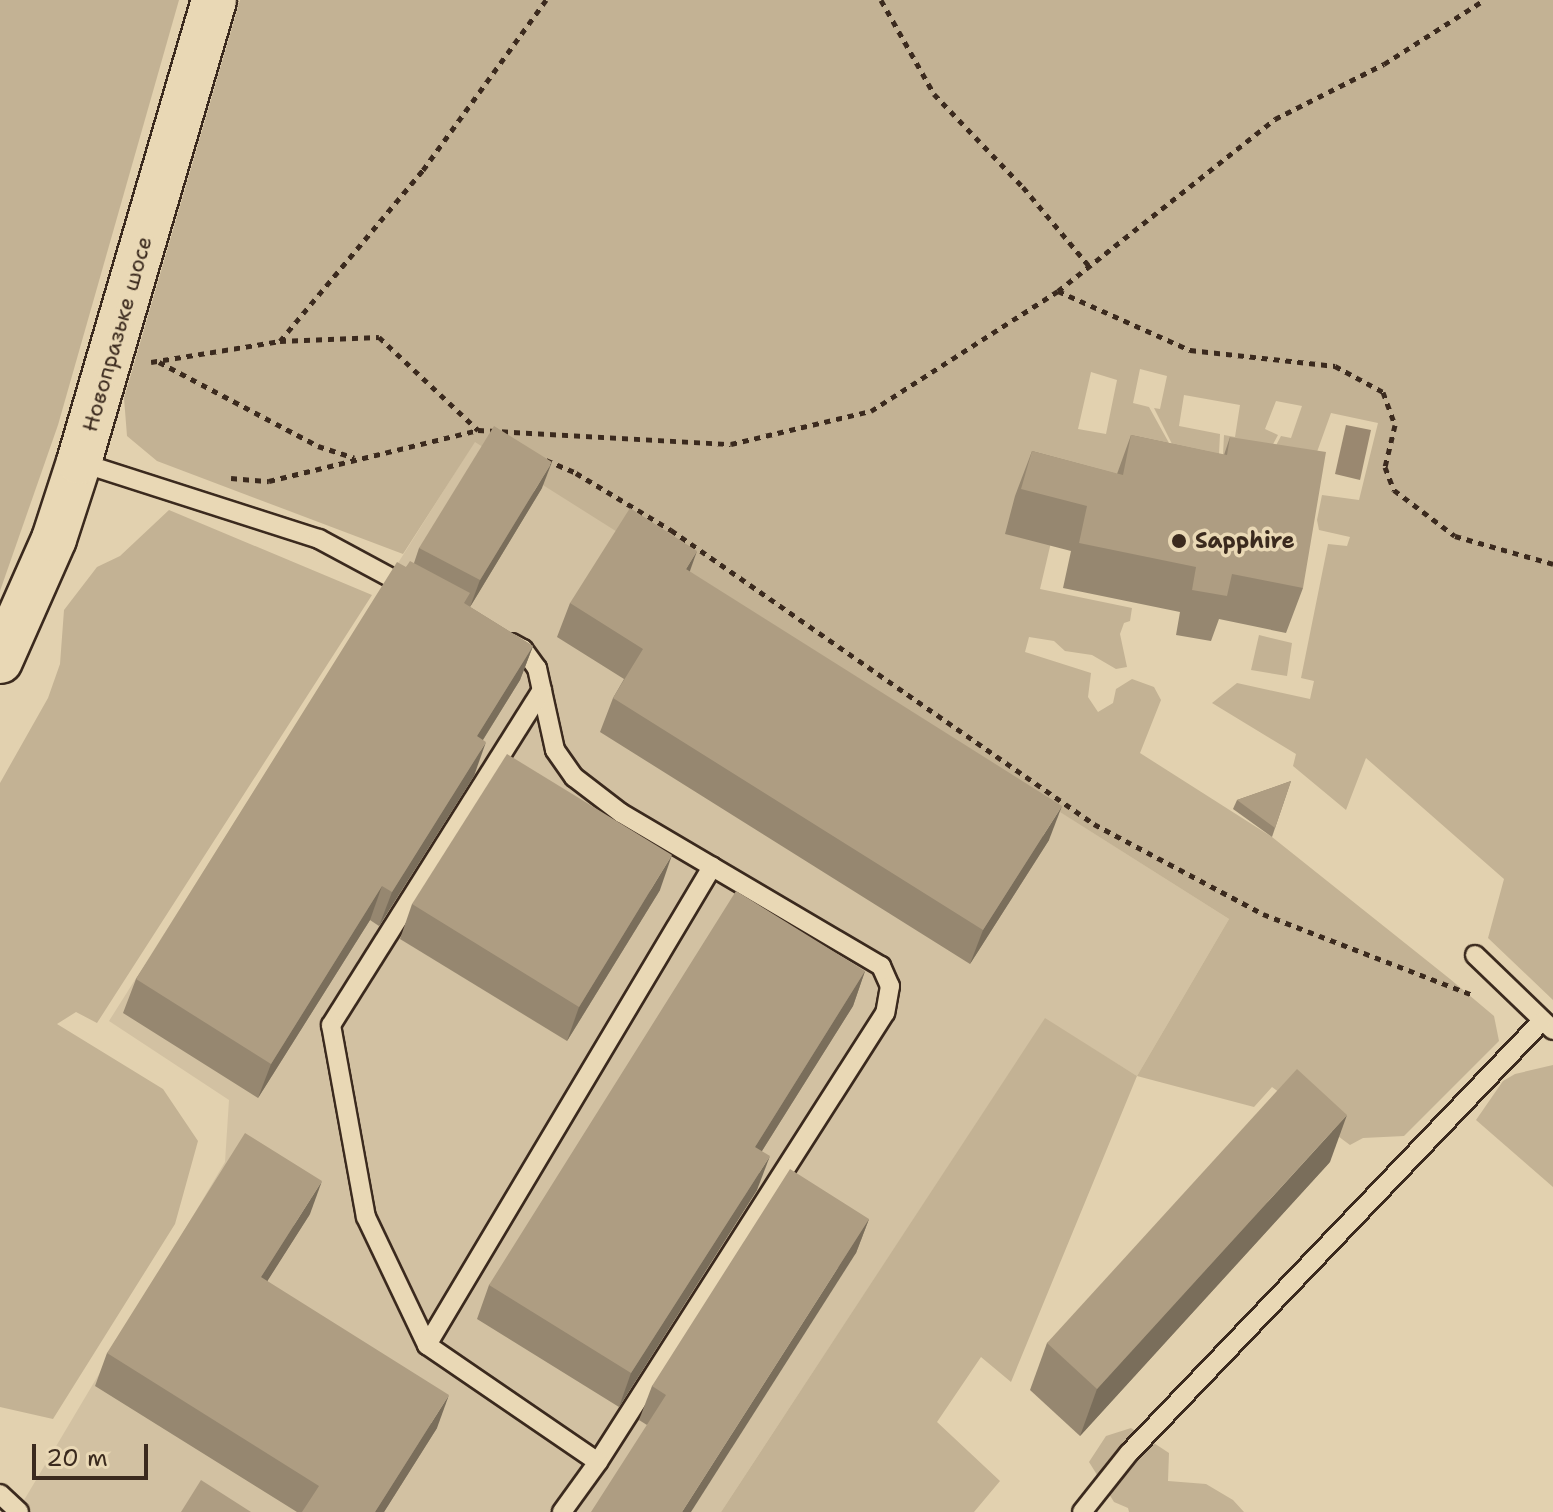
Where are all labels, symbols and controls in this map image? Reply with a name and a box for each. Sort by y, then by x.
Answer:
street label: Новопразьке шосе [76,233,158,435]
place label: Sapphire [1195,528,1295,554]
marker: Sapphire [1170,532,1188,550]
scale bar [36,1428,152,1478]
text: 20 m [46,1442,108,1474]

